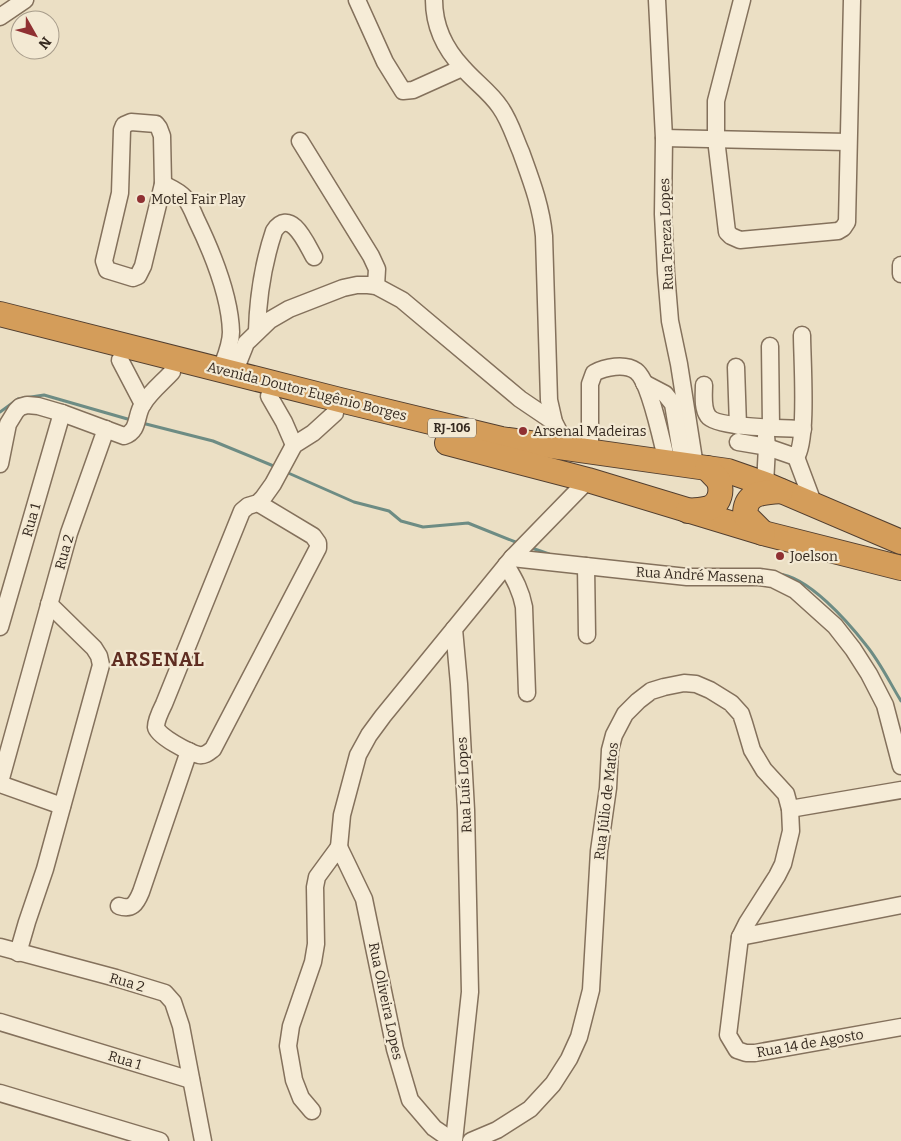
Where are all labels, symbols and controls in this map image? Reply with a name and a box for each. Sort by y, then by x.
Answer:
north arrow [10,10,60,60]
text: N [35,33,55,53]
street label: Rua Tereza Lopes [656,178,677,290]
place label: Motel Fair Play [151,191,246,208]
marker: Motel Fair Play [135,193,147,205]
street label: Avenida Doutor Eugênio Borges [205,358,409,425]
road number: RJ-106 [428,418,476,438]
place label: Arsenal Madeiras [533,423,646,440]
marker: Arsenal Madeiras [517,425,529,437]
street label: Rua 1 [19,501,44,539]
street label: Rua 2 [51,533,78,572]
place label: Joelson [789,548,838,565]
marker: Joelson [774,550,786,562]
street label: Rua André Massena [635,564,765,587]
district label: ARSENAL [111,648,205,671]
street label: Rua Luís Lopes [453,736,476,833]
street label: Rua Júlio de Matos [591,741,622,861]
street label: Rua Oliveira Lopes [365,941,406,1061]
street label: Rua 2 [107,969,146,996]
street label: Rua 14 de Agosto [755,1026,865,1061]
street label: Rua 1 [106,1047,144,1074]

